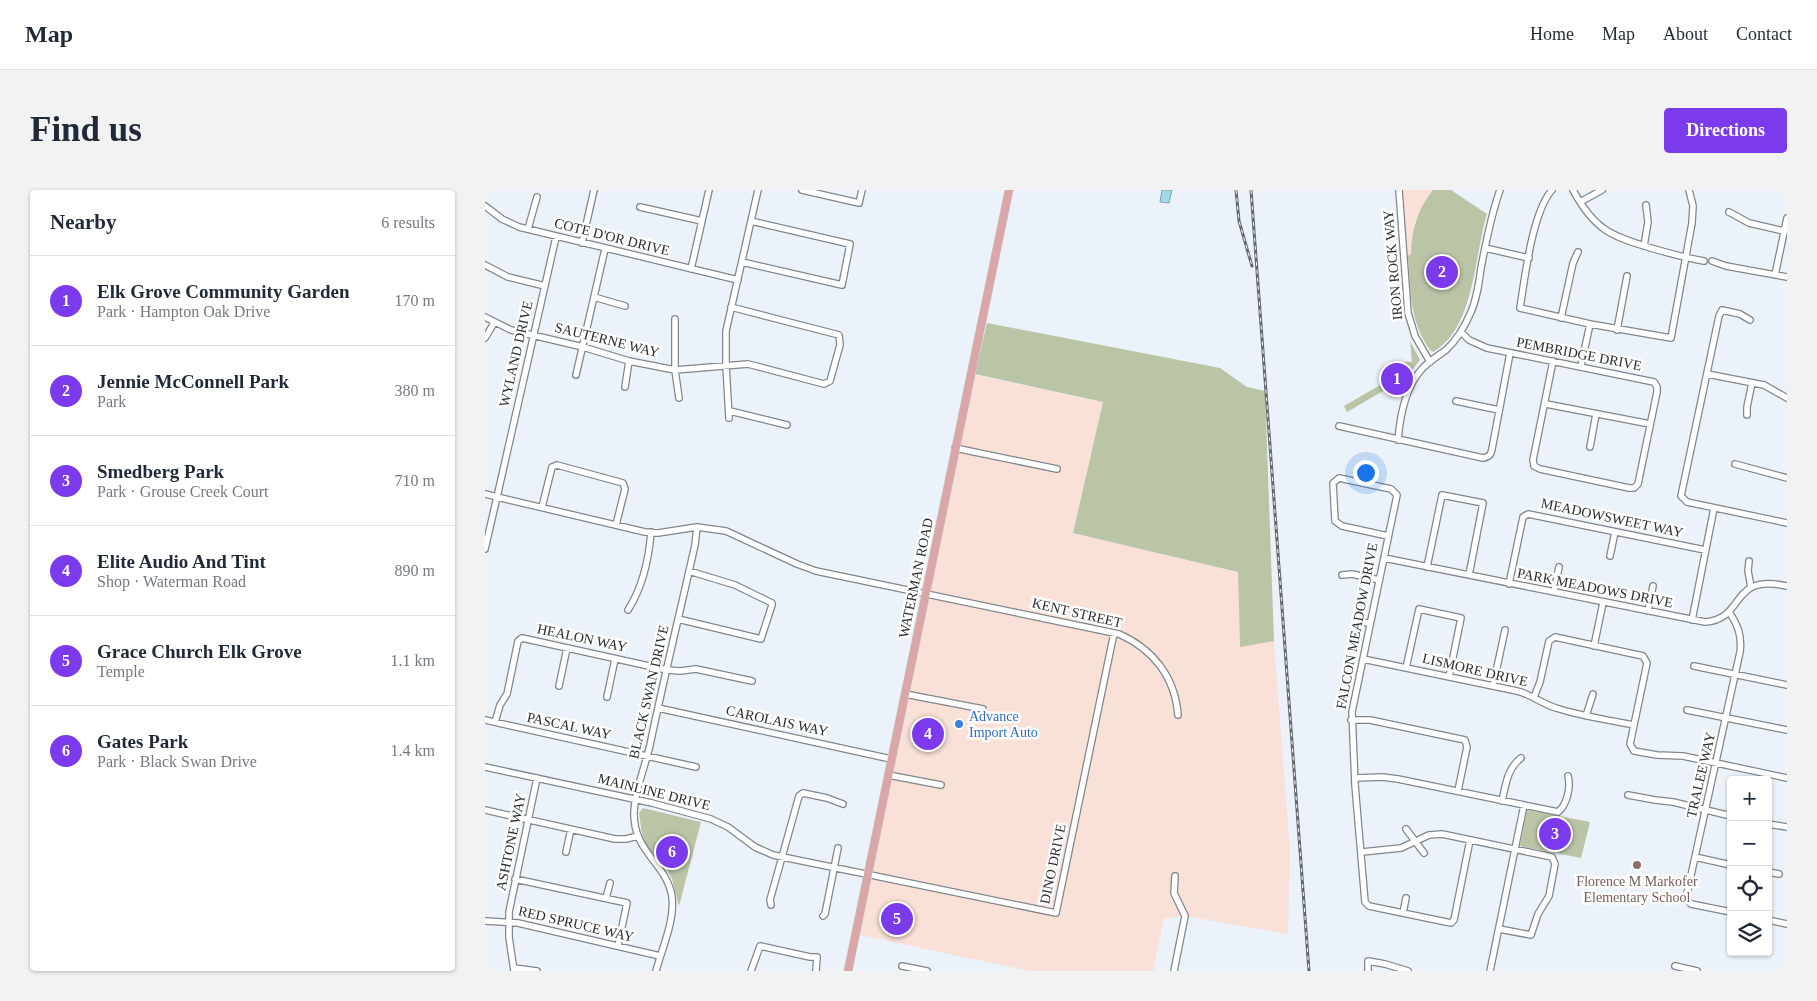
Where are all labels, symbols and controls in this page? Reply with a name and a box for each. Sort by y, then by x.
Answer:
text: Map [25,21,73,47]
text: Home [1530,24,1574,44]
text: Map [1602,24,1635,44]
text: About [1663,24,1708,44]
text: Contact [1736,24,1792,44]
button: Directions [1664,108,1787,153]
text: Find us [30,110,142,149]
street label: IRON ROCK WAY [1381,209,1405,321]
text: Nearby [50,210,117,234]
text: 6 results [381,214,435,231]
street label: COTE D'OR DRIVE [553,215,671,259]
pin: 2 [1426,253,1458,291]
text: Elk Grove Community Garden [97,281,349,302]
text: 1 [62,292,70,309]
text: 170 m [395,292,435,309]
street label: WYLAND DRIVE [496,299,536,409]
text: Park · Hampton Oak Drive [97,303,270,320]
street label: SAUTERNE WAY [553,320,661,360]
street label: PEMBRIDGE DRIVE [1515,335,1643,373]
pin: 1 [1381,360,1413,398]
text: Jennie McConnell Park [97,371,289,392]
text: 2 [62,382,70,399]
text: 380 m [395,382,435,399]
text: Park [97,393,126,410]
your location [1353,460,1379,486]
text: Smedberg Park [97,461,224,482]
text: 3 [62,472,70,489]
text: 710 m [395,472,435,489]
text: Park · Grouse Creek Court [97,483,269,500]
street label: MEADOWSWEET WAY [1540,496,1684,540]
street label: WATERMAN ROAD [896,517,936,639]
street label: FALCON MEADOW DRIVE [1334,542,1380,710]
text: Elite Audio And Tint [97,551,266,572]
text: 4 [62,562,70,579]
text: 890 m [395,562,435,579]
street label: PARK MEADOWS DRIVE [1516,566,1674,610]
text: Shop · Waterman Road [97,573,246,590]
street label: KENT STREET [1031,595,1124,631]
street label: HEALON WAY [536,621,628,655]
street label: BLACK SWAN DRIVE [626,624,672,760]
text: Grace Church Elk Grove [97,641,302,662]
street label: LISMORE DRIVE [1421,651,1529,689]
text: 5 [62,652,70,669]
text: 1.1 km [391,652,435,669]
text: Temple [97,663,145,680]
street label: CAROLAIS WAY [725,703,829,739]
place label: Advance Import Auto [969,709,1038,740]
street label: PASCAL WAY [526,710,612,742]
pin: 4 [912,715,944,753]
marker: Advance Import Auto [953,718,965,730]
text: Gates Park [97,731,188,752]
street label: TRALEE WAY [1684,731,1718,819]
text: 6 [62,742,70,759]
text: 1.4 km [391,742,435,759]
text: Park · Black Swan Drive [97,753,257,770]
street label: MAINLINE DRIVE [596,771,712,813]
map controls [1727,776,1772,956]
button: + [1727,776,1772,821]
street label: ASHTONE WAY [493,792,529,892]
pin: 3 [1539,815,1571,853]
button: − [1727,821,1772,866]
street label: DINO DRIVE [1037,823,1069,905]
pin: 6 [656,833,688,871]
marker: Florence M Markofer Elementary School [1631,859,1643,871]
button: locate [1727,866,1772,911]
place label: Florence M Markofer Elementary School [1576,874,1698,905]
pin: 5 [881,900,913,938]
street label: RED SPRUCE WAY [517,903,635,945]
button: layers [1727,911,1772,956]

